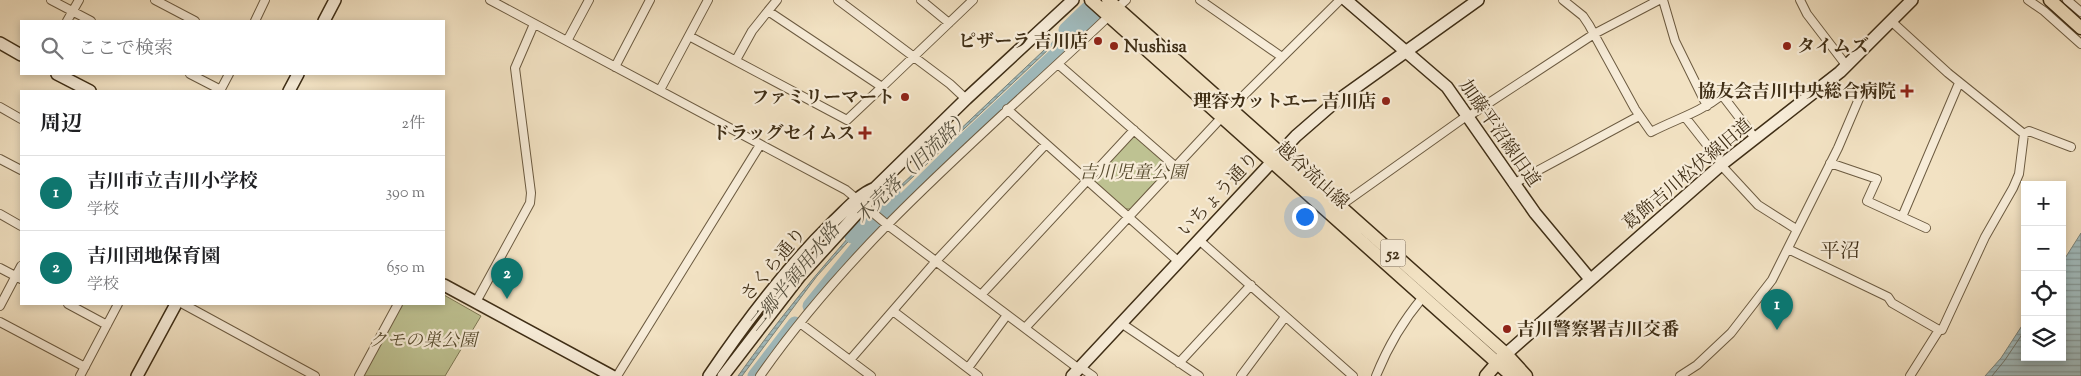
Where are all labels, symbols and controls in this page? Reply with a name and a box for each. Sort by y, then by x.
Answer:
search box [20,20,445,75]
place label: ピザーラ 吉川店 [958,30,1088,56]
icon: search [38,34,66,62]
marker: ピザーラ 吉川店 [1092,35,1104,47]
place label: Nushisa [1124,35,1187,61]
place label: タイムズ [1797,35,1869,61]
text: ここで検索 [78,36,173,63]
marker: Nushisa [1108,40,1120,52]
marker: タイムズ [1781,40,1793,52]
street label: 加藤平沼線旧道 [1452,75,1545,193]
place label: 協友会吉川中央総合病院 [1698,80,1896,106]
marker: 協友会吉川中央総合病院 [1900,84,1914,98]
place label: ファミリーマート [751,86,895,112]
place label: 理容カットエー 吉川店 [1193,90,1376,116]
marker: ファミリーマート [899,91,911,103]
marker: 理容カットエー 吉川店 [1380,95,1392,107]
water label: 木売落（旧流路） [850,105,978,230]
text: 周辺 [40,110,82,140]
text: 2件 [402,113,425,136]
street label: 葛飾吉川松伏線旧道 [1618,114,1759,238]
place label: ドラッグセイムス [712,122,855,148]
marker: ドラッグセイムス [859,127,871,139]
street label: 越谷流山線 [1270,137,1354,216]
street label: いちょう通り [1173,147,1266,244]
park label: 吉川児童公園 [1079,161,1190,187]
text: 吉川市立吉川小学校 [87,169,258,196]
map controls [2021,181,2066,361]
button: + [2021,181,2066,226]
text: 1 [53,182,59,205]
text: 390 m [386,182,425,205]
text: 学校 [87,199,119,222]
your location [1292,204,1318,230]
water label: 二郷半領用水路 [743,217,849,339]
street label: さくら通り [736,222,813,308]
button: − [2021,226,2066,271]
district label: 平沼 [1820,238,1860,267]
road number: 52 [1380,240,1406,266]
text: 吉川団地保育園 [87,244,220,271]
text: 2 [52,257,60,280]
text: 650 m [386,257,425,280]
pin: 2 [491,258,523,299]
button: locate [2021,271,2066,316]
text: 学校 [87,274,119,297]
pin: 1 [1761,289,1793,330]
button: layers [2021,316,2066,361]
place label: 吉川警察署吉川交番 [1517,318,1679,344]
marker: 吉川警察署吉川交番 [1501,323,1513,335]
park label: クモの巣公園 [369,329,480,355]

